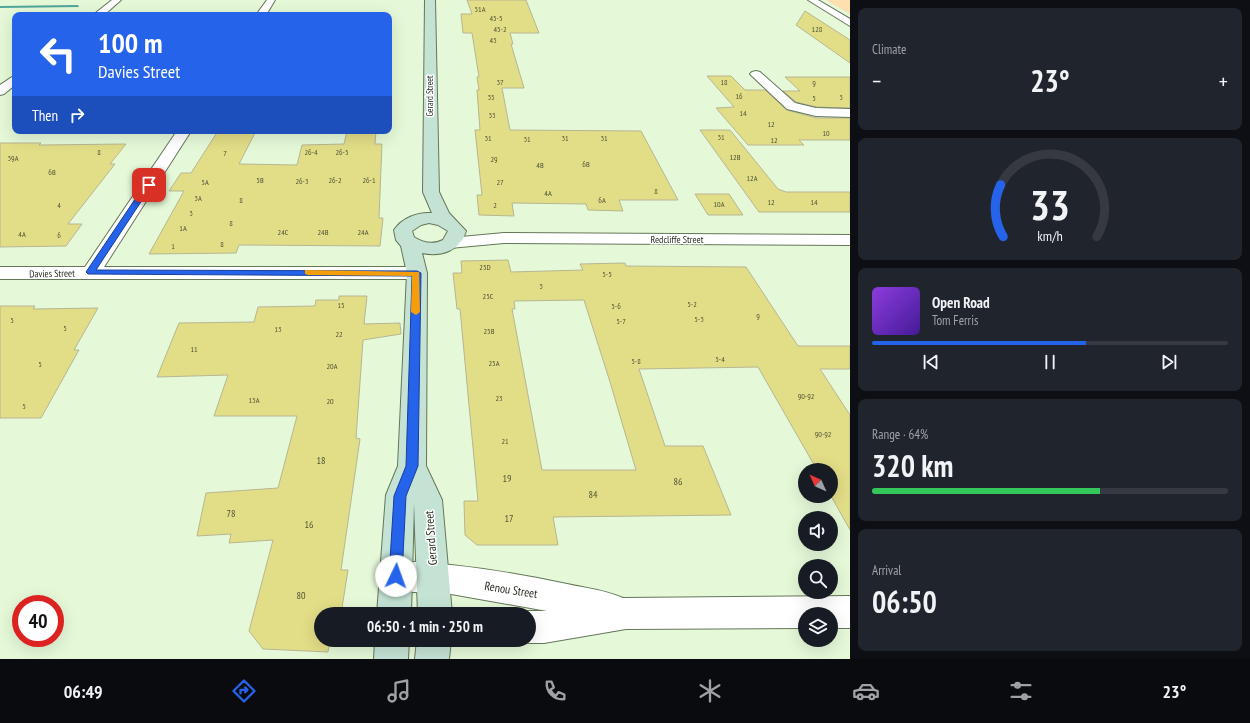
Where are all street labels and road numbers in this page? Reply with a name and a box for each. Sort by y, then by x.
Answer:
street label: Gerard Street [424,75,435,117]
street label: Redcliffe Street [651,233,704,246]
street label: Davies Street [29,267,75,280]
street label: Gerard Street [421,509,440,566]
street label: Renou Street [484,578,539,601]

